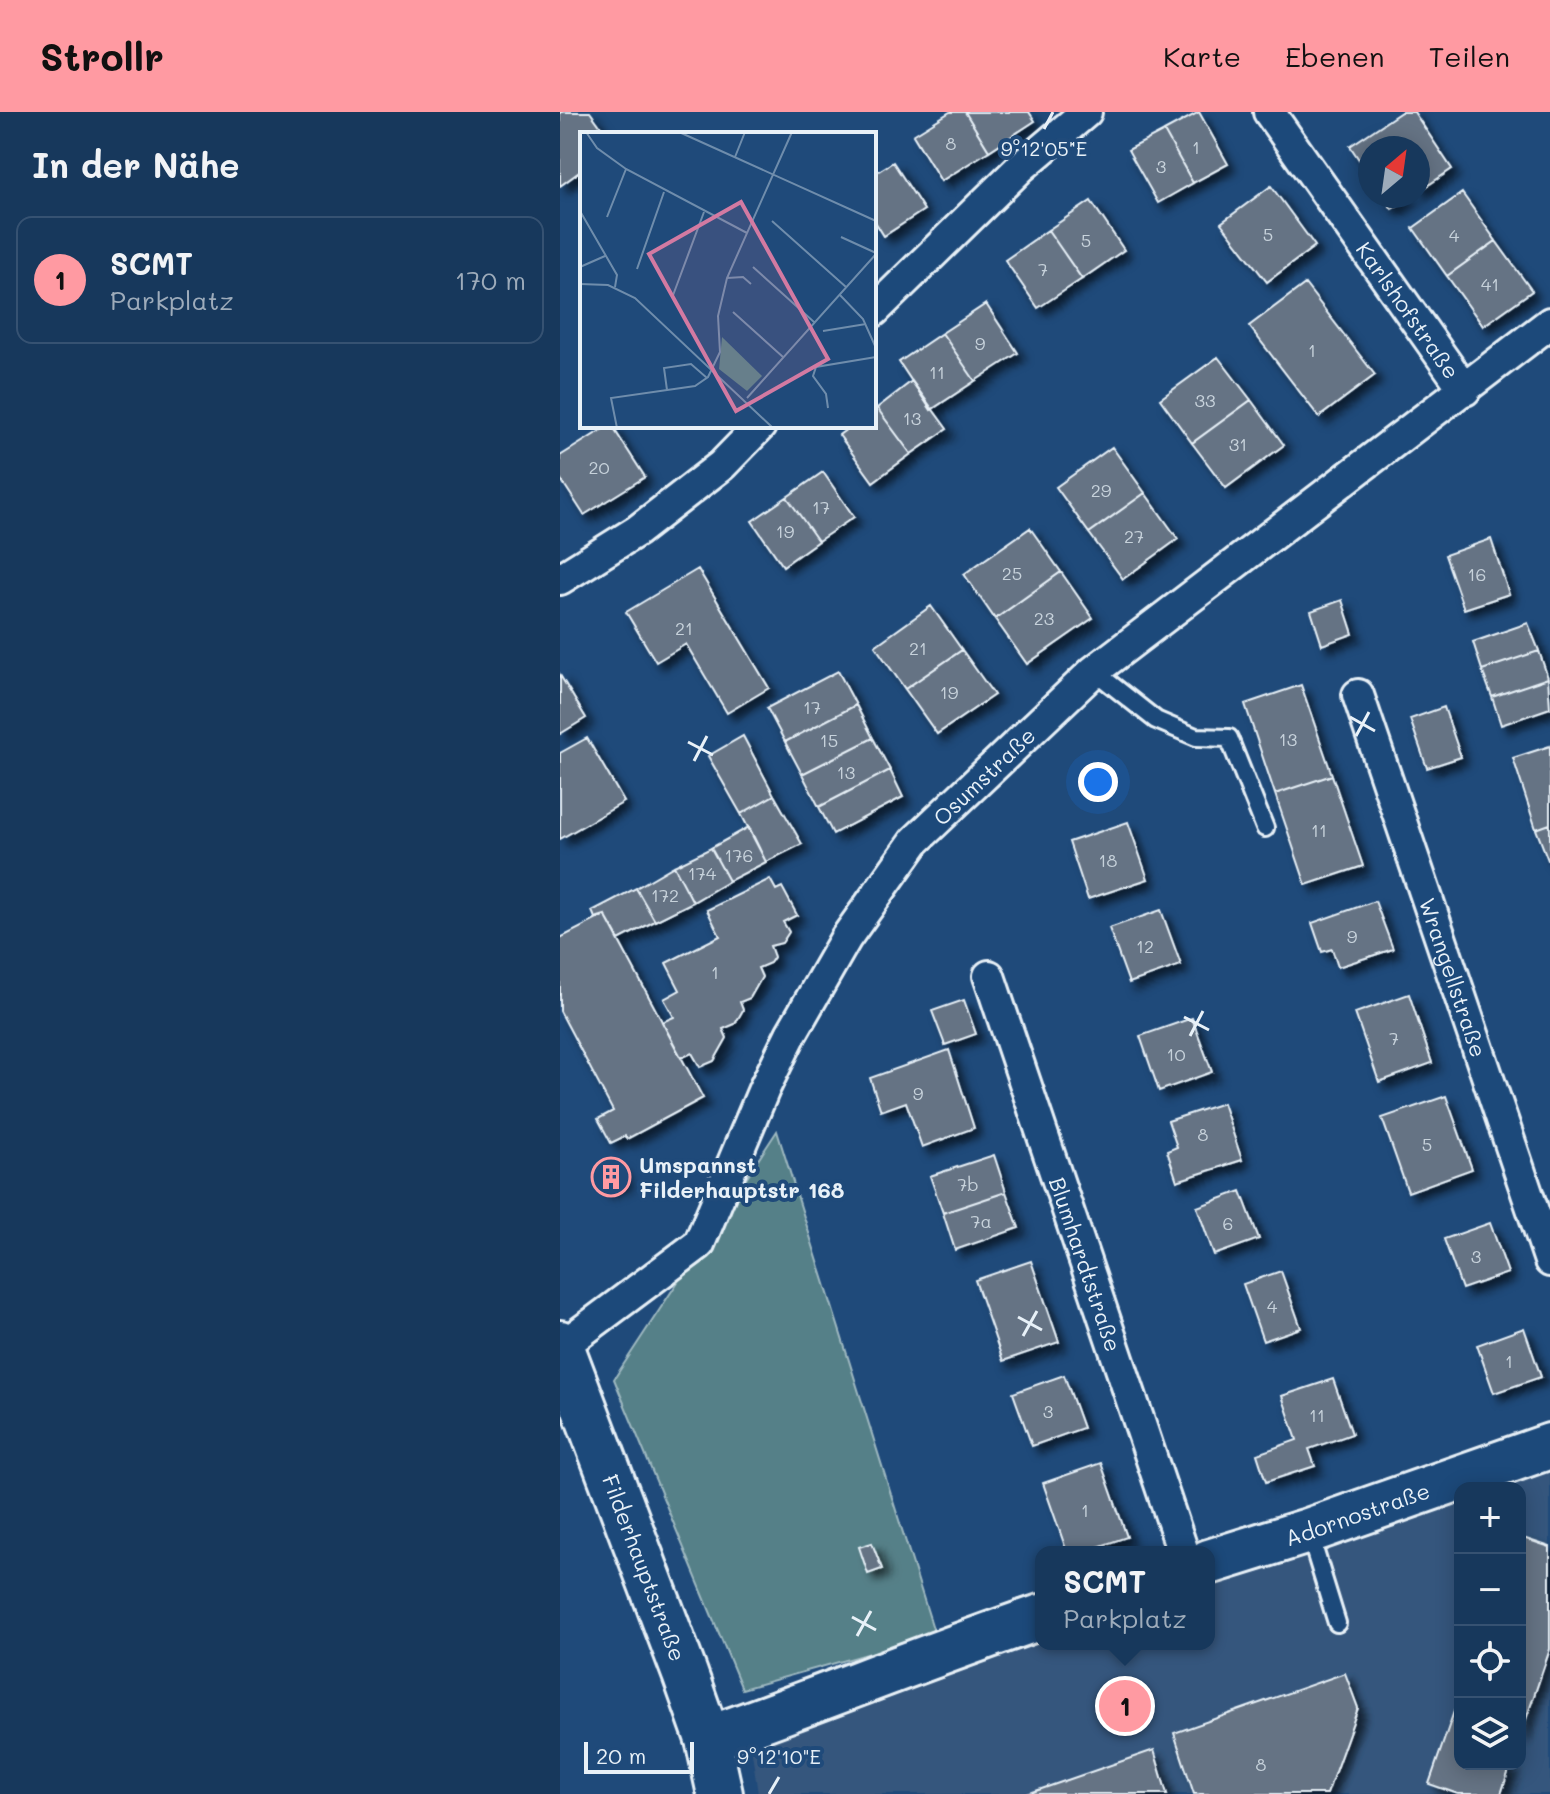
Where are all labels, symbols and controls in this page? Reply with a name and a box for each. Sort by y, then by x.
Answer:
text: Strollr [40,31,164,81]
text: Karte [1163,38,1241,74]
text: Ebenen [1285,38,1385,74]
text: Teilen [1429,38,1510,74]
house number: 8 [946,131,957,155]
inset map [580,132,876,428]
text: 9°12'05"E [1001,135,1087,161]
house number: 1 [1192,135,1200,159]
north arrow [1358,136,1430,208]
text: In der Nähe [32,142,240,187]
house number: 3 [1156,154,1166,178]
house number: 5 [1263,222,1273,246]
house number: 4 [1449,223,1460,247]
house number: 5 [1081,228,1091,252]
street label: Karlshofstraße [1350,236,1467,384]
text: SCMT [110,243,193,283]
house number: 7 [1038,257,1048,281]
text: 1 [54,263,66,297]
text: 170 m [455,263,526,297]
house number: 41 [1481,272,1499,296]
text: Parkplatz [110,283,234,317]
house number: 9 [975,331,986,355]
house number: 1 [1308,338,1316,362]
house number: 11 [929,360,945,384]
house number: 33 [1194,388,1216,412]
house number: 13 [903,406,921,430]
house number: 31 [1229,432,1247,456]
house number: 20 [588,455,610,479]
house number: 29 [1091,478,1112,502]
house number: 17 [812,495,830,519]
house number: 19 [776,519,795,543]
house number: 27 [1124,524,1144,548]
house number: 25 [1002,561,1022,585]
house number: 16 [1468,562,1486,586]
house number: 23 [1034,606,1054,630]
house number: 21 [675,616,693,640]
house number: 21 [909,636,927,660]
house number: 19 [940,680,959,704]
house number: 17 [803,695,821,719]
street label: Osumstraße [926,720,1041,831]
house number: 13 [1279,727,1297,751]
house number: 15 [820,728,838,752]
house number: 13 [837,760,855,784]
your location [1078,762,1118,802]
house number: 11 [1311,818,1327,842]
house number: 176 [725,843,753,867]
house number: 18 [1099,848,1118,872]
house number: 174 [688,861,717,885]
house number: 172 [651,883,679,907]
street label: Wrangellstraße [1413,894,1494,1061]
house number: 9 [1347,924,1358,948]
house number: 12 [1136,934,1154,958]
house number: 1 [711,960,719,984]
house number: 7 [1389,1026,1399,1050]
house number: 10 [1166,1042,1186,1066]
house number: 9 [913,1081,924,1105]
house number: 8 [1198,1122,1209,1146]
house number: 5 [1422,1132,1432,1156]
place label: Umspannst Filderhauptstr 168 [639,1150,844,1204]
building icon: Umspannst Filderhauptstr 168 [590,1156,632,1198]
house number: 7b [957,1172,979,1196]
street label: Blumhardtstraße [1043,1173,1129,1355]
house number: 7a [970,1209,992,1233]
house number: 6 [1223,1211,1233,1235]
house number: 3 [1471,1244,1481,1268]
house number: 4 [1267,1294,1278,1318]
house number: 1 [1505,1349,1513,1373]
house number: 3 [1043,1399,1053,1423]
house number: 11 [1309,1403,1325,1427]
street label: Filderhauptstraße [596,1470,693,1665]
street label: Adornostraße [1281,1475,1433,1552]
map controls [1454,1482,1526,1770]
button: + [1454,1482,1526,1554]
house number: 1 [1081,1498,1089,1522]
popup [1035,1546,1215,1650]
button: − [1454,1554,1526,1626]
text: SCMT [1063,1561,1146,1601]
text: Parkplatz [1063,1601,1187,1635]
button: locate [1454,1626,1526,1698]
pin: 1 [1099,1676,1151,1736]
button: layers [1454,1698,1526,1770]
scale bar [584,1738,694,1774]
text: 20 m [596,1741,646,1770]
text: 9°12'10"E [737,1743,821,1769]
house number: 8 [1256,1752,1267,1776]

